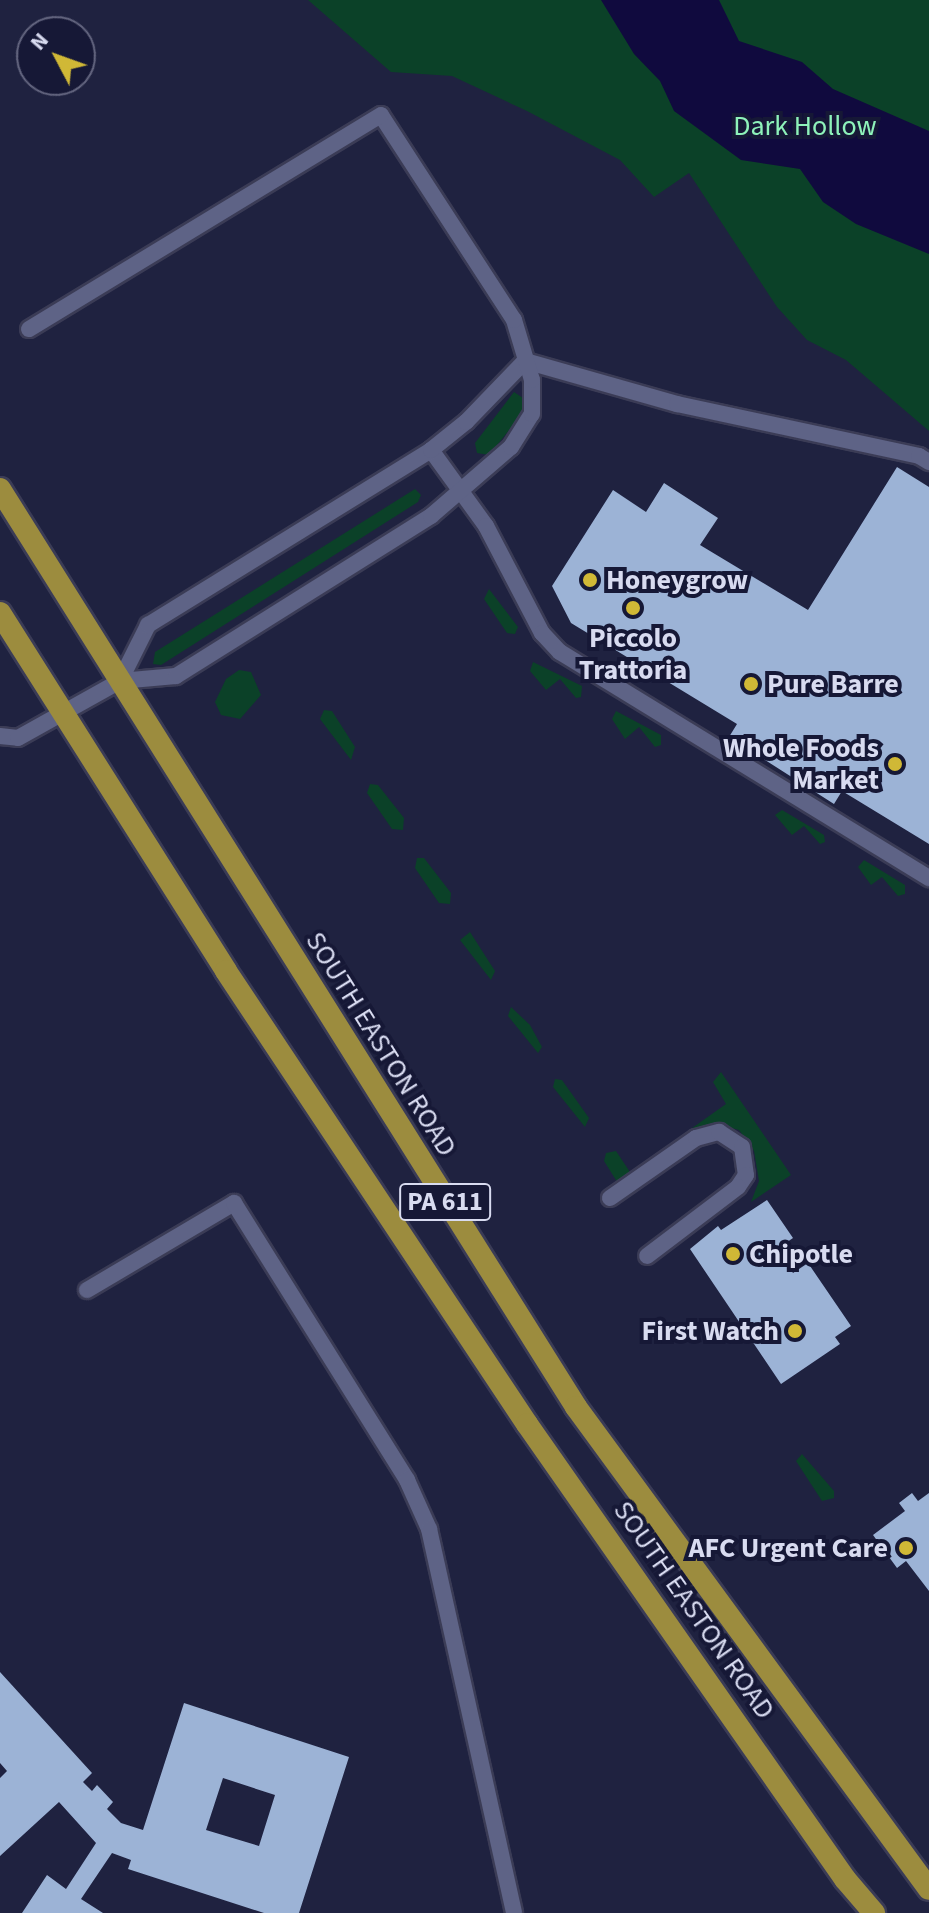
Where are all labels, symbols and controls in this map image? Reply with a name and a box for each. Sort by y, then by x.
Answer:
north arrow [16,16,96,96]
text: N [23,26,56,58]
park label: Dark Hollow [733,109,877,143]
place label: Honeygrow [606,563,748,597]
marker: Honeygrow [581,571,599,589]
marker: Piccolo Trattoria [624,599,642,617]
place label: Piccolo Trattoria [579,621,687,687]
place label: Pure Barre [767,667,899,701]
marker: Pure Barre [742,675,760,693]
place label: Whole Foods Market [723,731,879,797]
marker: Whole Foods Market [886,755,904,773]
street label: SOUTH EASTON ROAD [298,926,464,1162]
road number: PA 611 [399,1180,491,1224]
place label: Chipotle [749,1237,853,1271]
marker: Chipotle [724,1245,742,1263]
place label: First Watch [642,1314,779,1348]
marker: First Watch [786,1322,804,1340]
street label: SOUTH EASTON ROAD [606,1495,782,1725]
place label: AFC Urgent Care [688,1531,888,1565]
marker: AFC Urgent Care [895,1537,917,1559]

